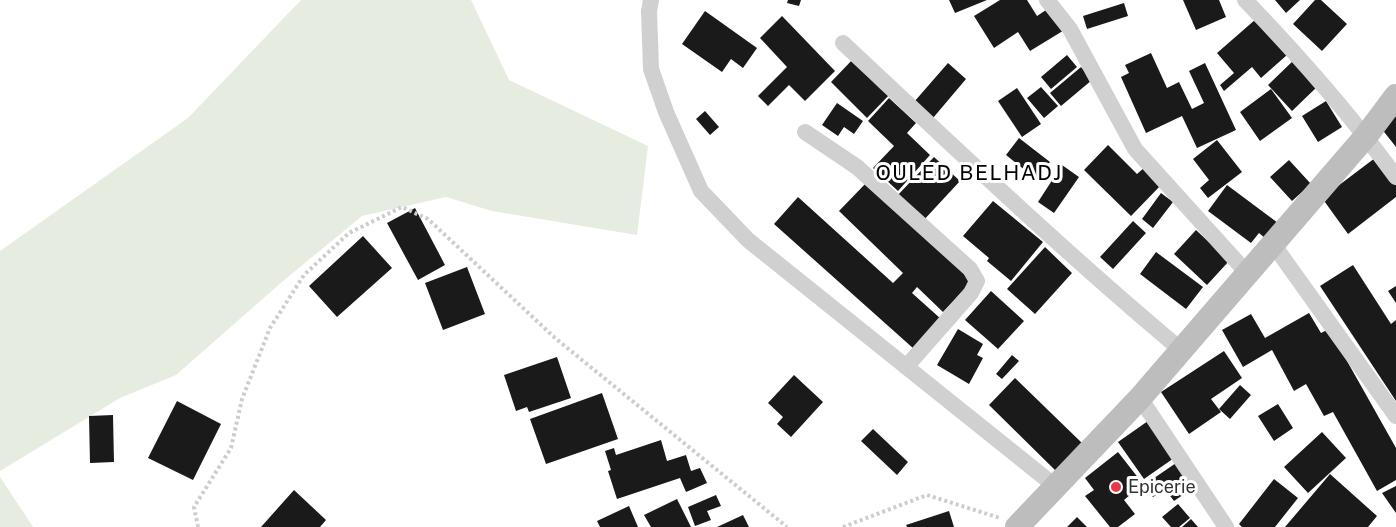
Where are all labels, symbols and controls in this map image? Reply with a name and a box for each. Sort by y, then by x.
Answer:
district label: OULED BELHADJ [875,161,1063,187]
place label: Epicerie [1128,476,1196,498]
marker: Epicerie [1109,480,1123,494]

